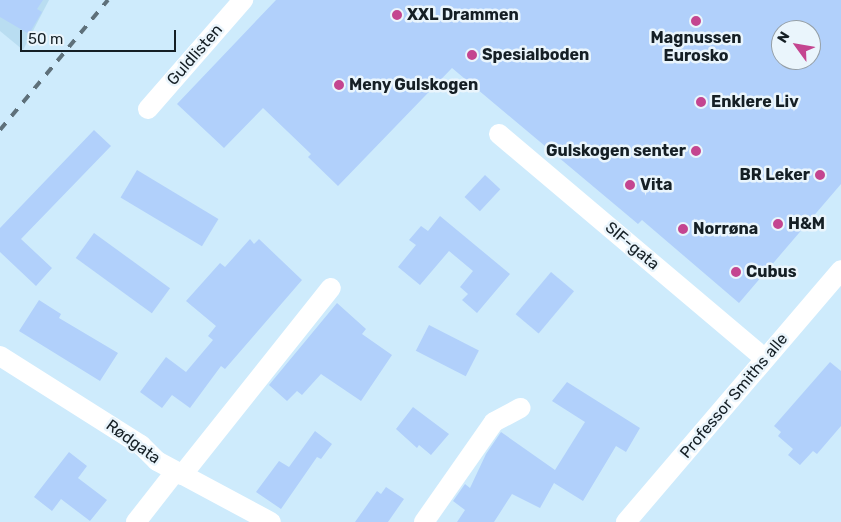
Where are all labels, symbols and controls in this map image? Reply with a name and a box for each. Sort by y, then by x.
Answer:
place label: XXL Drammen [407,5,519,25]
marker: XXL Drammen [391,9,403,21]
marker: Magnussen Eurosko [690,15,702,27]
scale bar [22,20,179,52]
street label: Guldlisten [163,20,227,90]
north arrow [771,20,821,70]
place label: Magnussen Eurosko [651,28,741,66]
text: N [774,29,794,46]
text: 50 m [28,30,63,48]
place label: Spesialboden [482,45,589,65]
marker: Spesialboden [466,49,478,61]
place label: Meny Gulskogen [349,75,479,95]
marker: Meny Gulskogen [333,79,345,91]
place label: Enklere Liv [711,92,799,112]
marker: Enklere Liv [695,96,707,108]
place label: Gulskogen senter [546,141,686,161]
marker: Gulskogen senter [690,145,702,157]
place label: BR Leker [740,165,810,185]
marker: BR Leker [814,169,826,181]
place label: Vita [640,175,672,195]
marker: Vita [624,179,636,191]
place label: H&M [788,214,825,234]
street label: SIF-gata [601,218,663,274]
marker: H&M [772,218,784,230]
place label: Norrøna [693,219,758,239]
marker: Norrøna [677,223,689,235]
place label: Cubus [746,262,797,282]
marker: Cubus [730,266,742,278]
street label: Professor Smiths alle [676,330,792,462]
street label: Rødgata [102,416,164,468]

